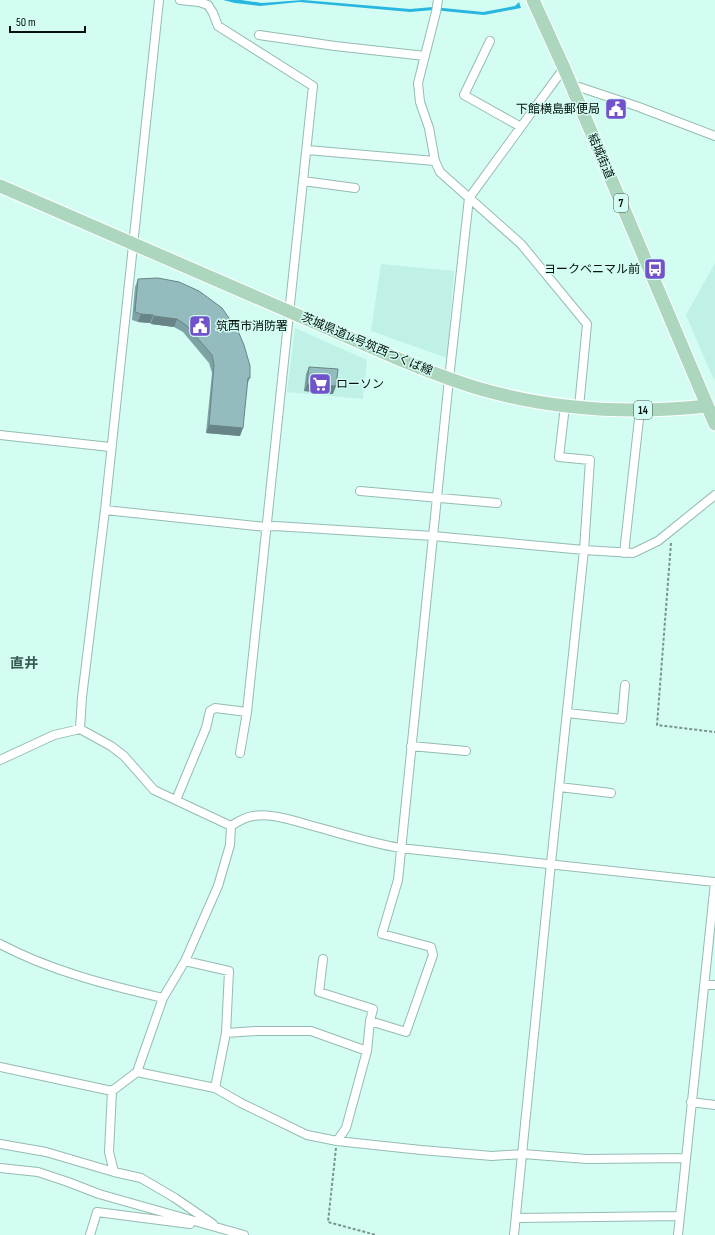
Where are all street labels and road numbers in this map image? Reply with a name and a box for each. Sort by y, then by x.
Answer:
street label: 結城街道 [584,131,617,181]
road number: 7 [614,194,628,212]
street label: 茨城県道14号筑西つくば線 [299,310,435,379]
road number: 14 [634,401,652,419]

